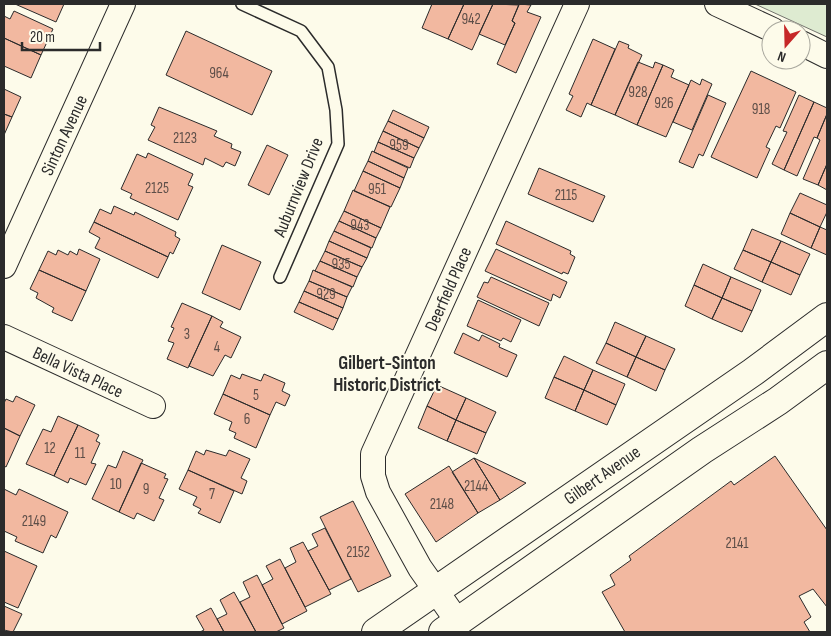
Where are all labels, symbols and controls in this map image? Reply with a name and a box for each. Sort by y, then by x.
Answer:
house number: 942 [461,10,481,29]
scale bar [22,20,100,52]
north arrow [761,20,811,70]
text: 20 m [30,28,55,47]
text: N [775,47,788,66]
house number: 964 [209,64,229,83]
house number: 928 [628,83,648,102]
street label: Sinton Avenue [37,92,92,179]
house number: 926 [654,94,674,113]
house number: 918 [752,100,770,119]
house number: 2123 [173,129,197,148]
street label: Auburnview Drive [269,135,328,241]
house number: 959 [389,136,409,155]
house number: 2125 [145,179,169,198]
house number: 951 [368,180,387,199]
house number: 2115 [555,186,577,205]
house number: 943 [350,216,370,235]
street label: Deerfield Place [421,244,476,334]
house number: 935 [332,255,350,274]
house number: 929 [316,285,336,304]
house number: 3 [184,325,190,344]
house number: 4 [214,338,220,357]
street label: Bella Vista Place [29,342,126,402]
district label: Gilbert-Sinton Historic District [333,352,441,397]
house number: 5 [253,386,259,405]
house number: 6 [244,410,250,429]
house number: 12 [44,439,56,458]
street label: Gilbert Avenue [560,442,644,509]
house number: 11 [75,444,86,463]
house number: 10 [110,475,122,494]
house number: 2144 [464,477,488,496]
house number: 9 [143,480,149,499]
house number: 7 [209,485,215,504]
house number: 2148 [430,495,454,514]
house number: 2149 [22,512,46,531]
house number: 2141 [725,534,749,553]
house number: 2152 [346,543,370,562]

